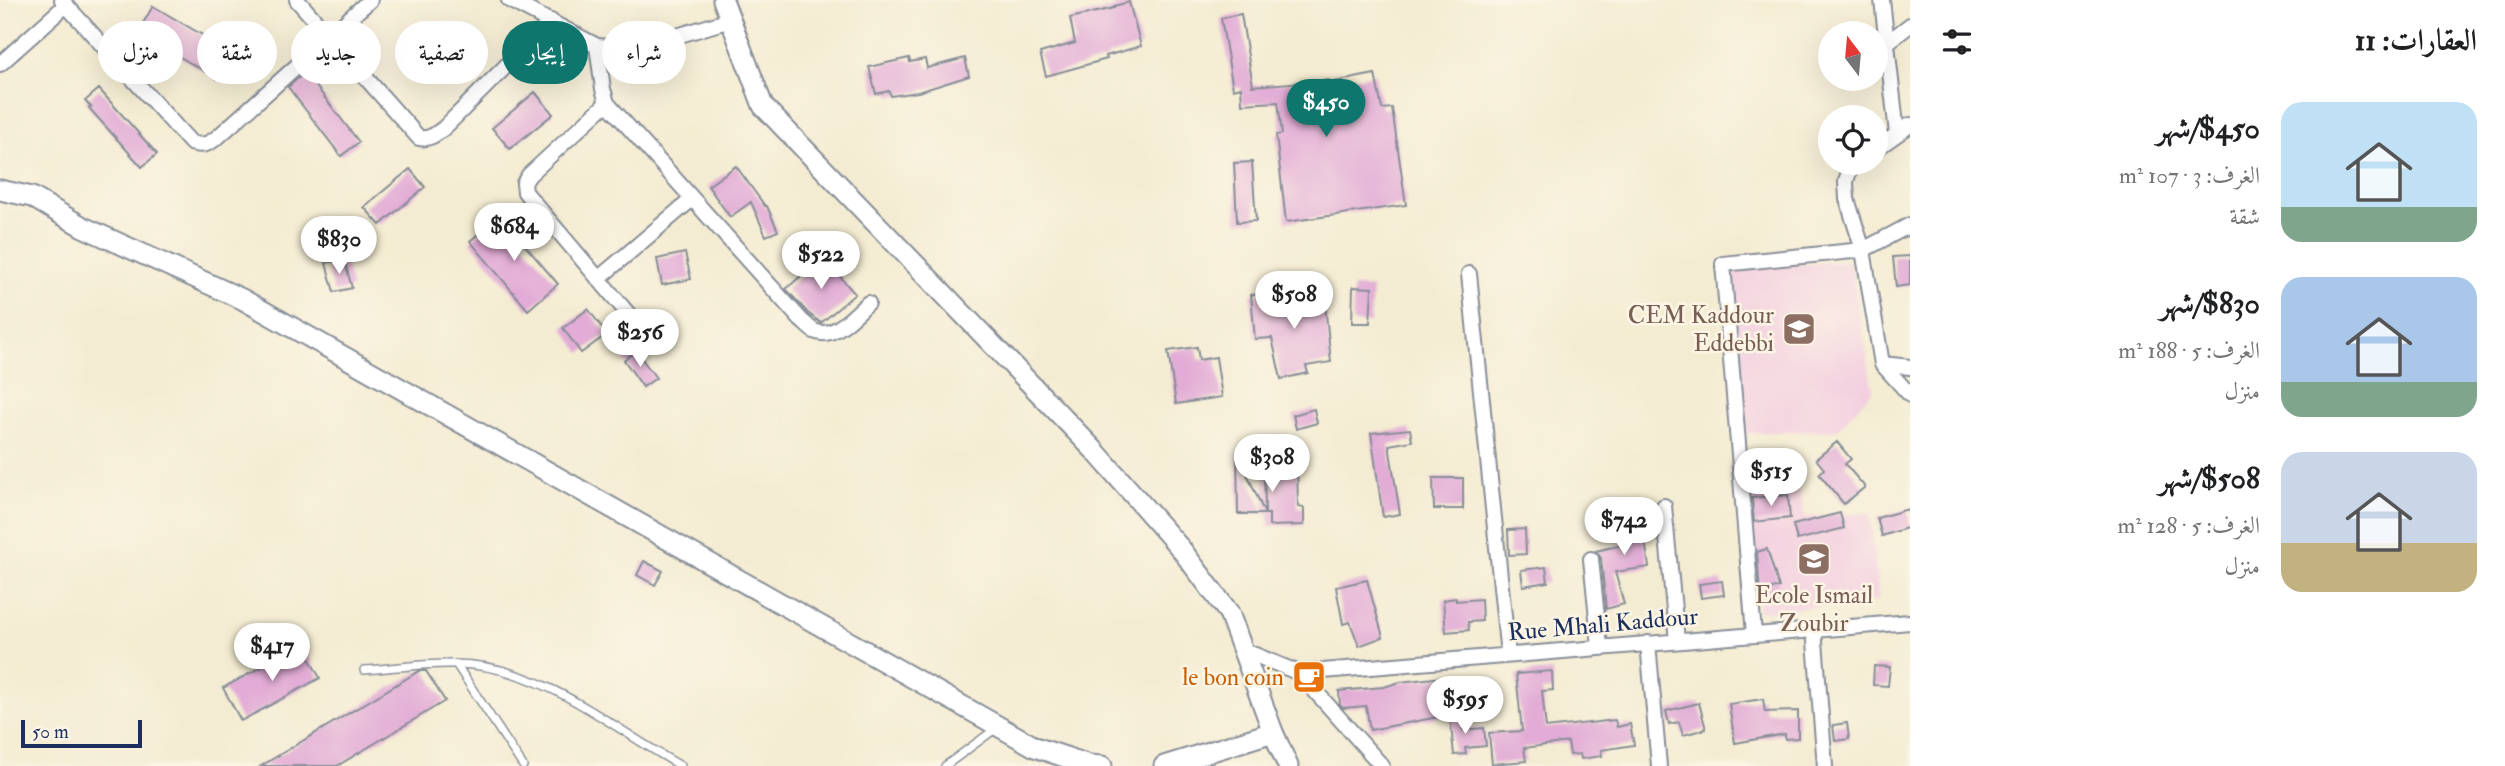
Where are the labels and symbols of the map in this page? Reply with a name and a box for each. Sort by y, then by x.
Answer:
north arrow [1818,21,1888,91]
pin: $450 [1285,80,1367,139]
pin: $684 [473,204,555,263]
pin: $830 [298,216,380,276]
pin: $522 [780,232,862,291]
pin: $508 [1253,272,1335,331]
place label: CEM Kaddour Eddebbi [1628,300,1774,359]
pin: $256 [599,310,681,369]
school or university icon: CEM Kaddour Eddebbi [1780,310,1818,348]
pin: $308 [1231,434,1313,494]
pin: $515 [1730,448,1812,508]
pin: $742 [1583,498,1665,557]
school or university icon: Ecole Ismail Zoubir [1795,540,1833,578]
place label: Ecole Ismail Zoubir [1755,580,1873,639]
street label: Rue Mhali Kaddour [1507,601,1700,648]
pin: $417 [231,624,313,683]
cafe icon: le bon coin [1290,658,1328,696]
place label: le bon coin [1182,662,1284,693]
pin: $595 [1424,676,1506,736]
scale bar [21,717,142,749]

